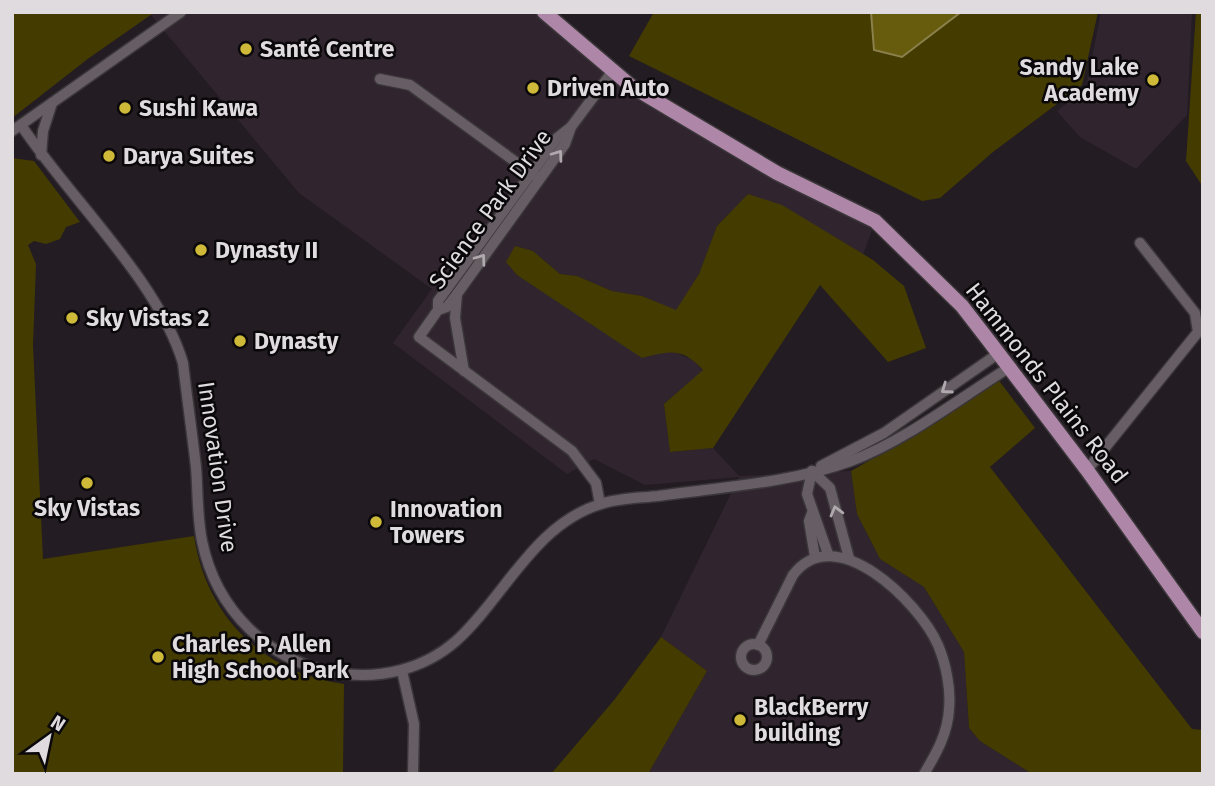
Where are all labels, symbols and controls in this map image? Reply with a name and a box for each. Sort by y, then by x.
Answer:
place label: Santé Centre [260,35,395,63]
marker: Santé Centre [238,41,254,57]
place label: Sandy Lake Academy [1020,53,1140,107]
marker: Sandy Lake Academy [1145,72,1161,88]
place label: Driven Auto [547,74,669,102]
marker: Driven Auto [525,80,541,96]
place label: Sushi Kawa [139,94,258,122]
marker: Sushi Kawa [117,100,133,116]
street label: Science Park Drive [423,124,557,294]
place label: Darya Suites [123,142,254,170]
marker: Darya Suites [101,148,117,164]
one-way arrow [550,150,562,162]
place label: Dynasty II [215,236,318,264]
marker: Dynasty II [193,242,209,258]
one-way arrow [473,254,486,267]
street label: Hammonds Plains Road [960,277,1134,489]
place label: Sky Vistas 2 [86,304,209,332]
marker: Sky Vistas 2 [64,310,80,326]
place label: Dynasty [254,327,339,355]
marker: Dynasty [232,333,248,349]
street label: Innovation Drive [192,380,244,554]
one-way arrow [941,381,954,393]
marker: Sky Vistas [79,475,95,491]
place label: Sky Vistas [34,494,140,522]
place label: Innovation Towers [390,495,503,549]
one-way arrow [830,505,844,517]
marker: Innovation Towers [368,514,384,530]
place label: Charles P. Allen High School Park [172,630,349,684]
marker: Charles P. Allen High School Park [150,649,166,665]
place label: BlackBerry building [754,693,870,747]
north arrow [14,702,84,772]
text: N [46,710,70,736]
marker: BlackBerry building [732,712,748,728]

